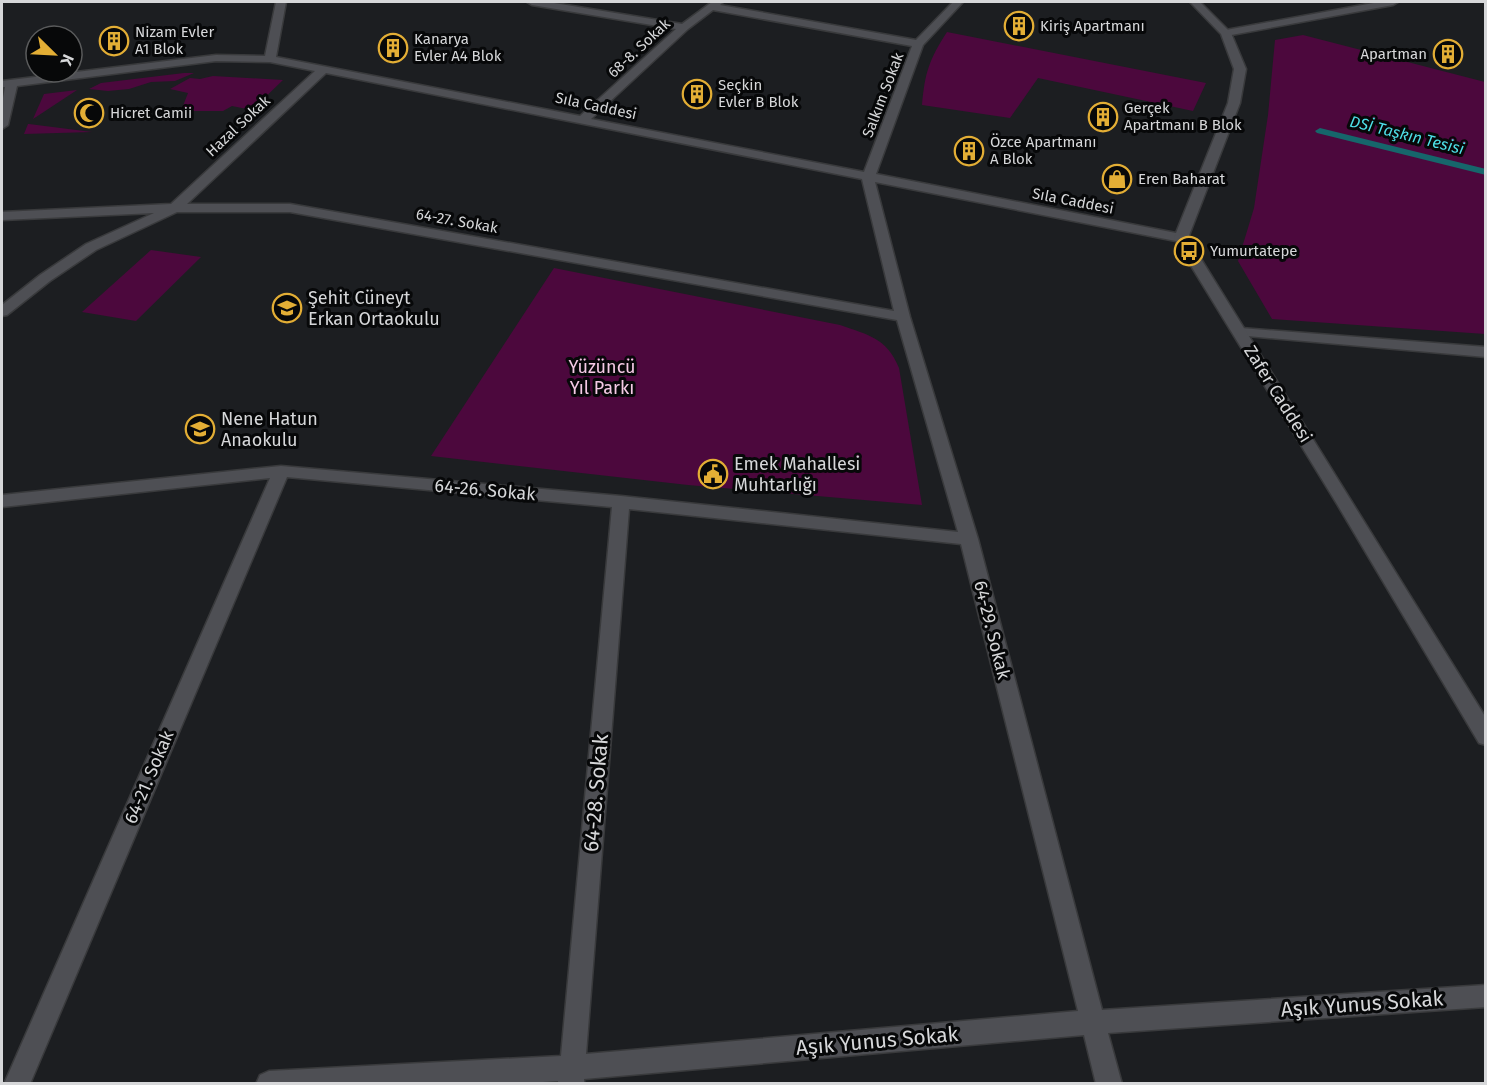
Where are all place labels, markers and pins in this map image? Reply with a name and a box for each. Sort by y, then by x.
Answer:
building icon: Kiriş Apartmanı [1003,10,1035,42]
place label: Kiriş Apartmanı [1040,17,1145,35]
place label: Nizam Evler A1 Blok [135,23,214,58]
building icon: Nizam Evler A1 Blok [98,25,130,57]
place label: Kanarya Evler A4 Blok [414,30,502,65]
building icon: Kanarya Evler A4 Blok [377,32,409,64]
building icon: Apartman [1432,38,1464,70]
place label: Apartman [1360,45,1427,63]
place label: Seçkin Evler B Blok [718,76,799,111]
building icon: Seçkin Evler B Blok [681,78,713,110]
mosque icon: Hicret Camii [73,97,105,129]
place label: Gerçek Apartmanı B Blok [1124,99,1242,134]
building icon: Gerçek Apartmanı B Blok [1087,101,1119,133]
place label: Hicret Camii [110,104,192,122]
place label: Özce Apartmanı A Blok [990,133,1096,168]
building icon: Özce Apartmanı A Blok [953,135,985,167]
shop icon: Eren Baharat [1101,163,1133,195]
place label: Eren Baharat [1138,170,1226,188]
bus stop icon: Yumurtatepe [1173,235,1205,267]
place label: Yumurtatepe [1210,242,1298,260]
place label: Şehit Cüneyt Erkan Ortaokulu [308,287,440,330]
school or university icon: Şehit Cüneyt Erkan Ortaokulu [271,292,303,324]
place label: Nene Hatun Anaokulu [221,408,318,451]
school or university icon: Nene Hatun Anaokulu [184,413,216,445]
place label: Emek Mahallesi Muhtarlığı [734,453,860,496]
public building icon: Emek Mahallesi Muhtarlığı [697,458,729,490]

